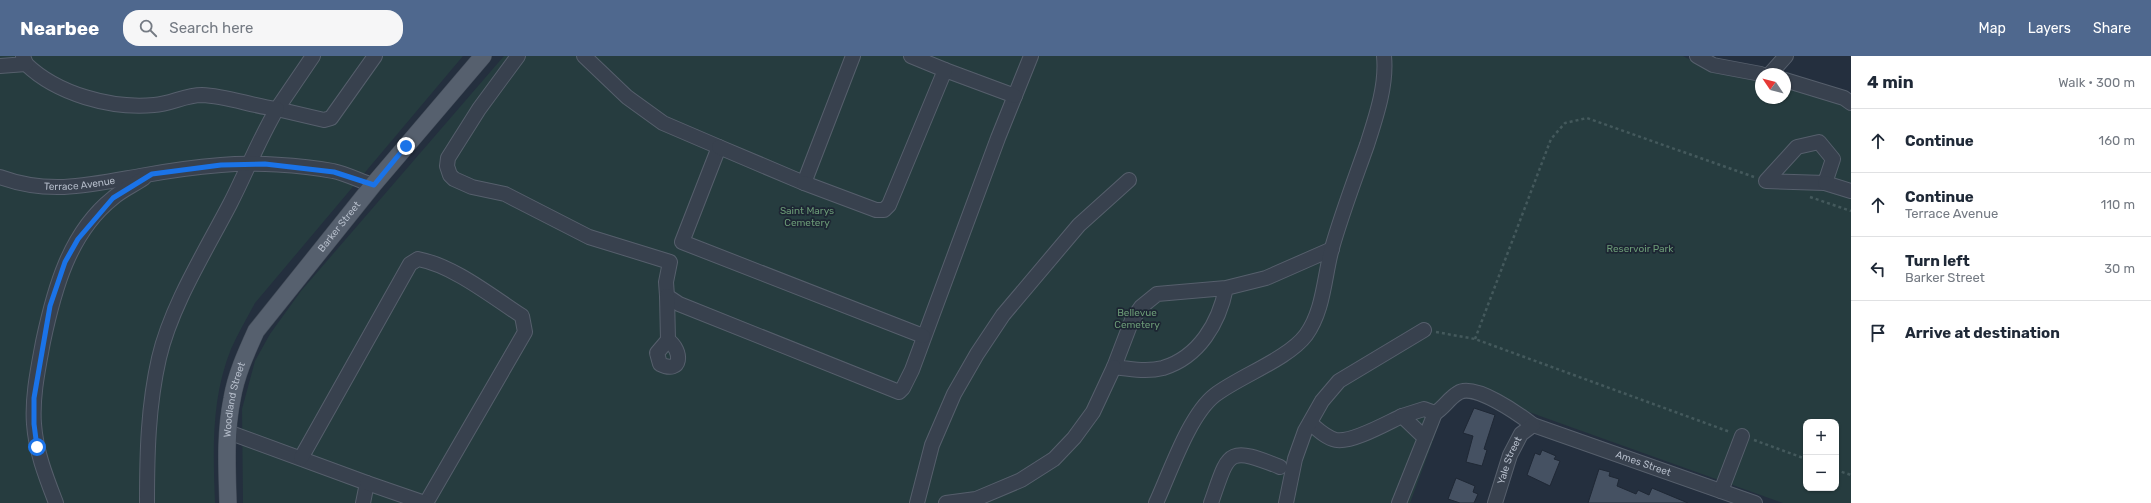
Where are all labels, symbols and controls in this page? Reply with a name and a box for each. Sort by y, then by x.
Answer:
search box [123,10,403,46]
text: Nearbee [20,17,99,40]
icon: search [137,17,159,39]
text: Search here [169,19,254,37]
text: Map [1979,20,2006,37]
text: Layers [2028,20,2071,37]
text: Share [2093,20,2131,37]
north arrow [1755,68,1791,104]
text: 4 min [1867,72,1914,92]
text: Walk · 300 m [2058,75,2135,90]
icon: ahead [1867,130,1889,152]
text: Continue [1905,132,1974,150]
text: 160 m [2099,133,2135,148]
route end [397,137,415,155]
street label: Terrace Avenue [44,175,117,193]
text: Continue [1905,188,1974,206]
icon: ahead [1867,194,1889,216]
text: 110 m [2101,197,2135,212]
street label: Barker Street [315,199,363,255]
park label: Saint Marys Cemetery [780,205,834,229]
text: Terrace Avenue [1905,206,1998,221]
park label: Reservoir Park [1607,243,1674,255]
text: Turn left [1905,252,1970,270]
icon: left [1867,258,1889,280]
text: 30 m [2104,261,2135,276]
text: Barker Street [1905,270,1985,285]
park label: Bellevue Cemetery [1114,307,1160,331]
icon: arrive [1867,322,1889,344]
text: Arrive at destination [1905,324,2060,342]
street label: Woodland Street [221,360,248,438]
map controls [1803,419,1839,491]
button: + [1803,419,1839,455]
street label: Yale Street [1495,434,1525,486]
route start [28,438,46,456]
street label: Ames Street [1614,449,1673,479]
button: − [1803,455,1839,491]

